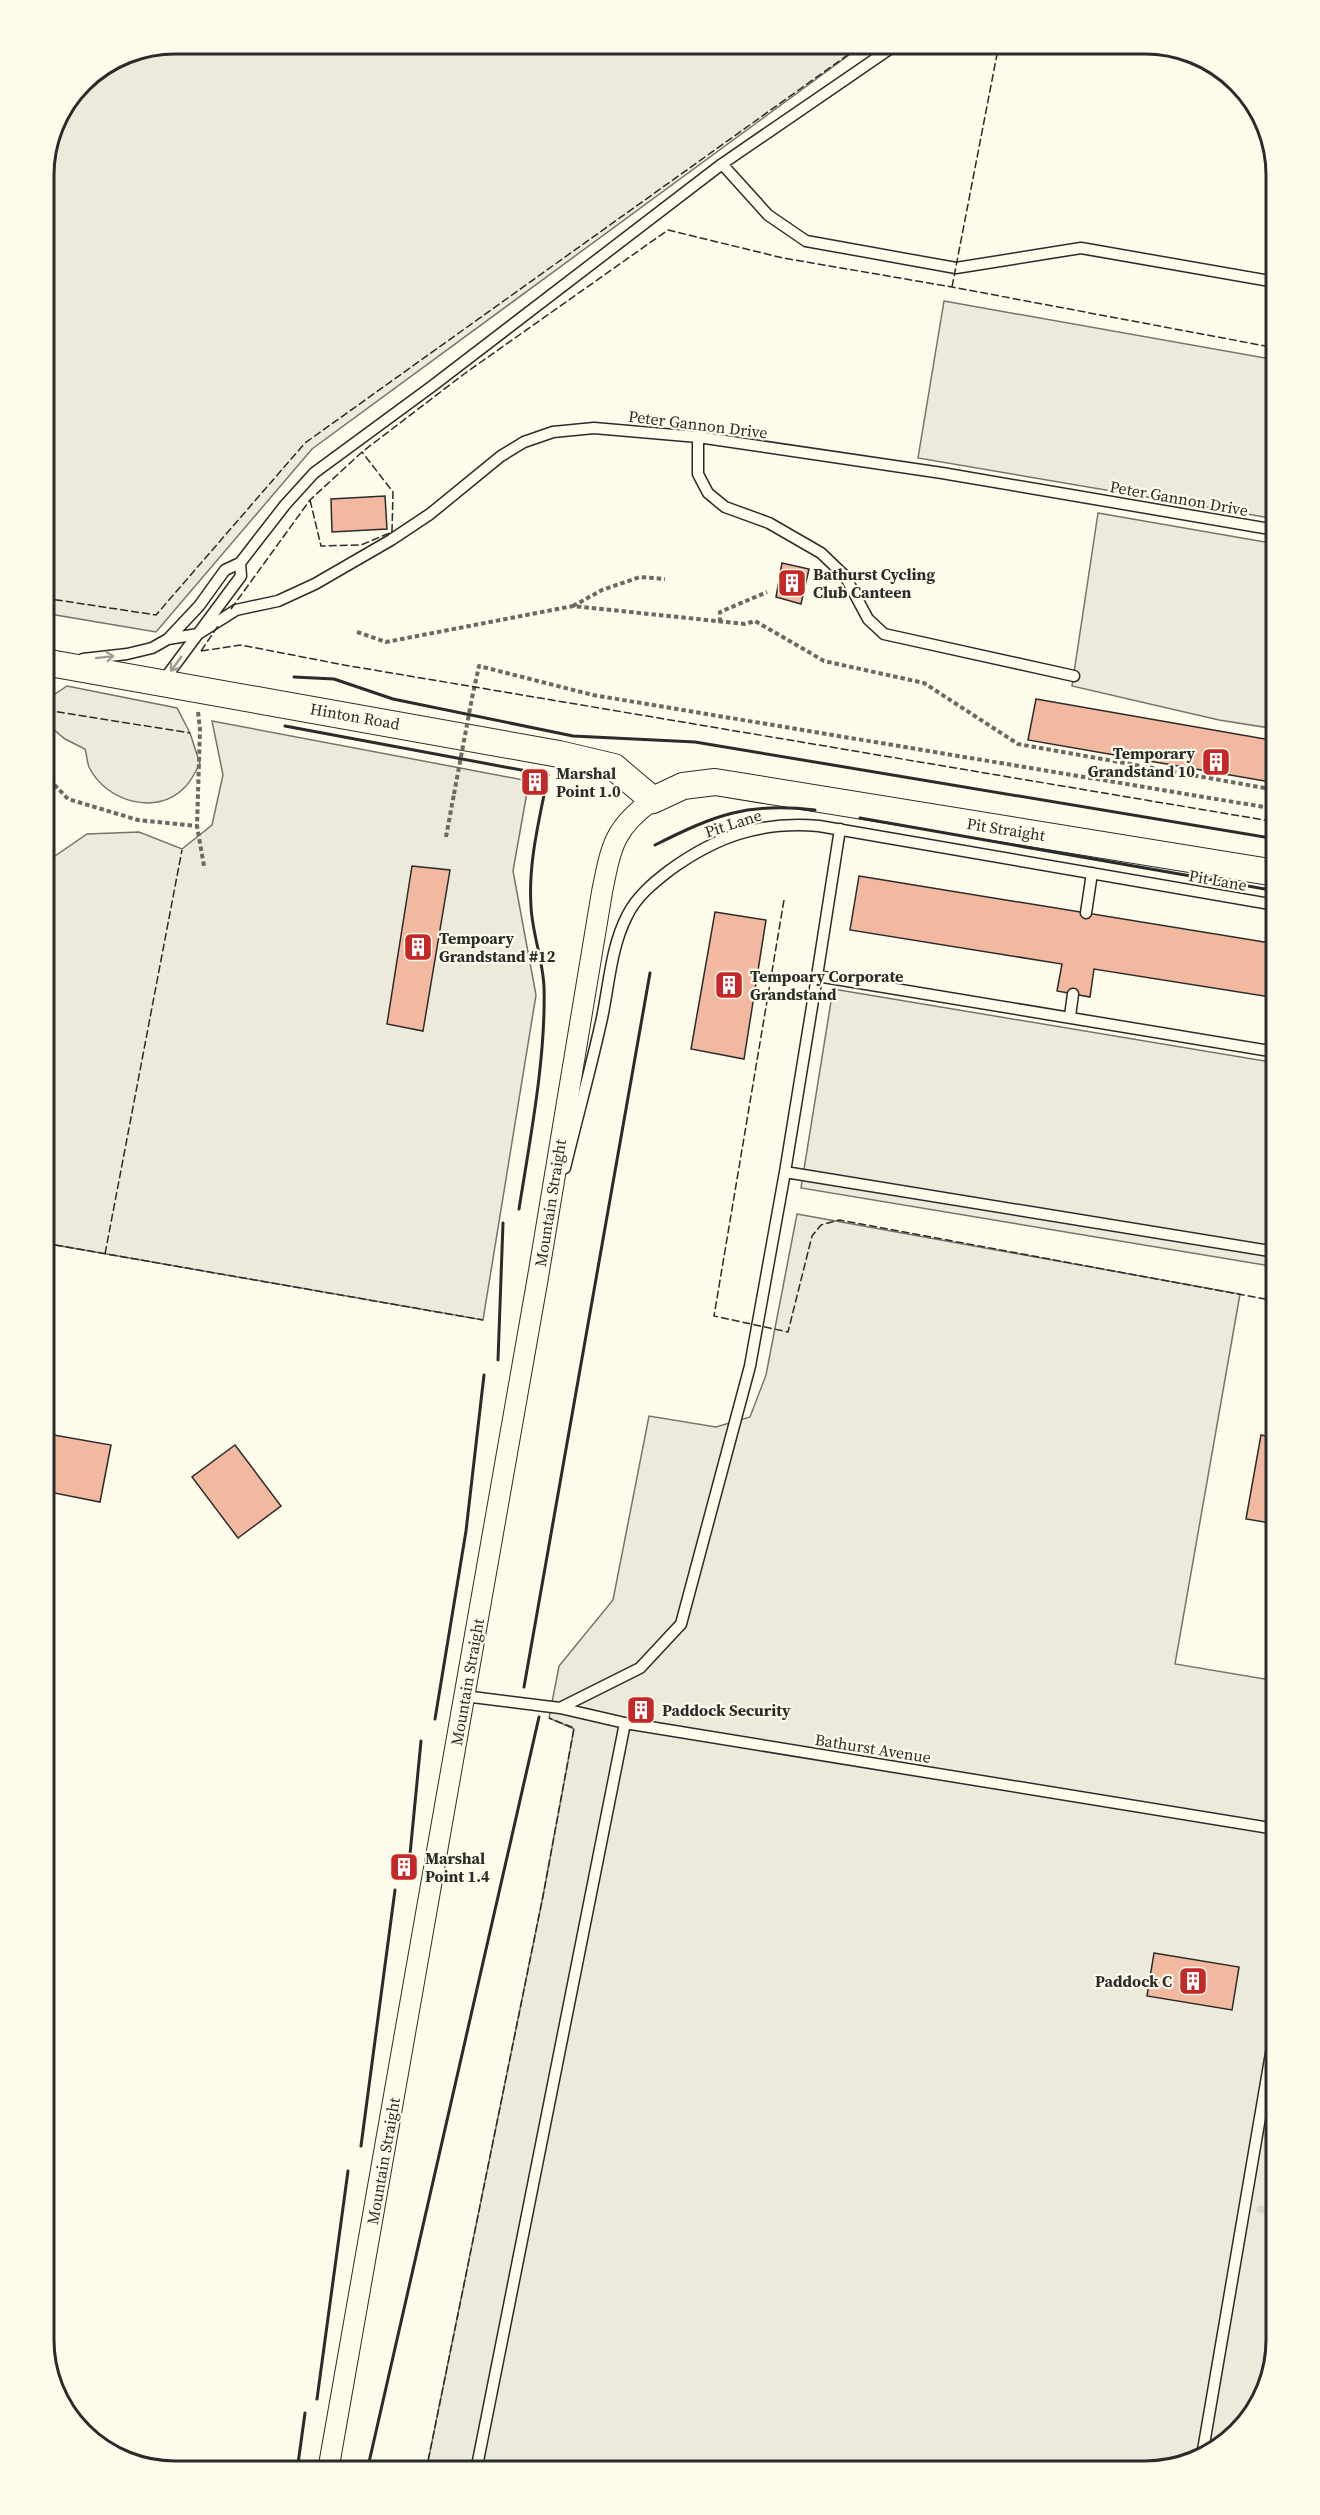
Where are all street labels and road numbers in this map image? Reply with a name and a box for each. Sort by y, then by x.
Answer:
street label: Peter Gannon Drive [627,405,769,443]
street label: Peter Gannon Drive [1108,475,1250,521]
street label: Hinton Road [308,697,402,735]
street label: Pit Lane [702,803,764,843]
street label: Pit Straight [965,812,1047,846]
street label: Pit Lane [1187,864,1249,896]
street label: Mountain Straight [529,1137,571,1268]
street label: Mountain Straight [445,1616,489,1747]
street label: Bathurst Avenue [813,1728,933,1768]
street label: Mountain Straight [361,2095,405,2226]

